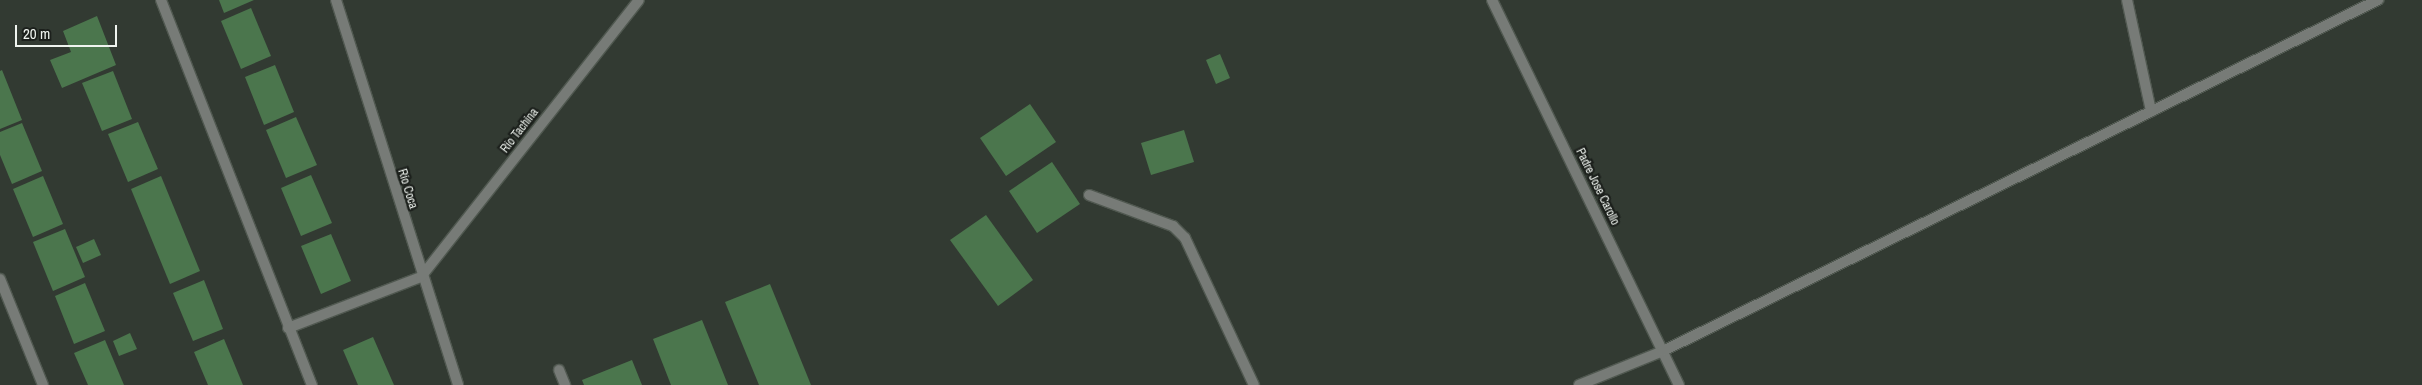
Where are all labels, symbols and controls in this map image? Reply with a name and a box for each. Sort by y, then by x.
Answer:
scale bar [18,15,120,47]
text: 20 m [23,23,50,44]
street label: Río Tachina [498,106,542,156]
street label: Padre Jose Carollo [1572,146,1622,228]
street label: Río Coca [394,167,420,211]

